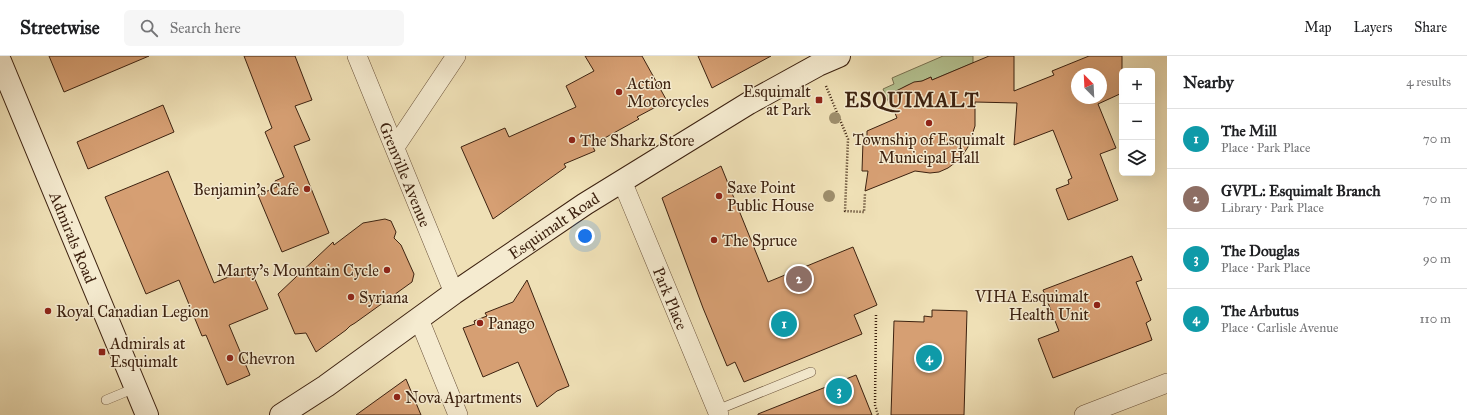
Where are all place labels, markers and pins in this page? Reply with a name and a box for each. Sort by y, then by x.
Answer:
place label: Action Motorcycles [626,74,709,111]
place label: Esquimalt at Park [743,82,812,119]
marker: Action Motorcycles [614,87,624,97]
marker: Esquimalt at Park [814,95,824,105]
marker: Township of Esquimalt Municipal Hall [924,118,934,128]
place label: Township of Esquimalt Municipal Hall [853,130,1006,167]
place label: The Sharkz Store [580,131,695,150]
marker: The Sharkz Store [567,135,577,145]
place label: Saxe Point Public House [727,178,814,215]
place label: Benjamin's Cafe [193,180,299,199]
marker: Benjamin's Cafe [302,184,312,194]
marker: Saxe Point Public House [714,191,724,201]
place label: The Spruce [722,231,797,250]
marker: The Spruce [709,235,719,245]
place label: Marty's Mountain Cycle [217,261,379,280]
pin: 2 [786,264,812,294]
marker: Marty's Mountain Cycle [382,265,392,275]
place label: VIHA Esquimalt Health Unit [974,287,1089,324]
place label: Syriana [359,288,408,307]
marker: Syriana [346,292,356,302]
marker: VIHA Esquimalt Health Unit [1092,300,1102,310]
place label: Royal Canadian Legion [56,302,209,322]
marker: Royal Canadian Legion [43,306,53,316]
pin: 1 [771,309,797,339]
place label: Panago [488,314,535,334]
marker: Panago [475,318,485,328]
place label: Admirals at Esquimalt [109,334,186,372]
pin: 4 [916,343,942,373]
marker: Admirals at Esquimalt [97,347,107,357]
place label: Chevron [238,349,295,368]
marker: Chevron [225,353,235,363]
pin: 3 [826,376,852,406]
place label: Nova Apartments [405,388,522,407]
marker: Nova Apartments [392,392,402,402]

